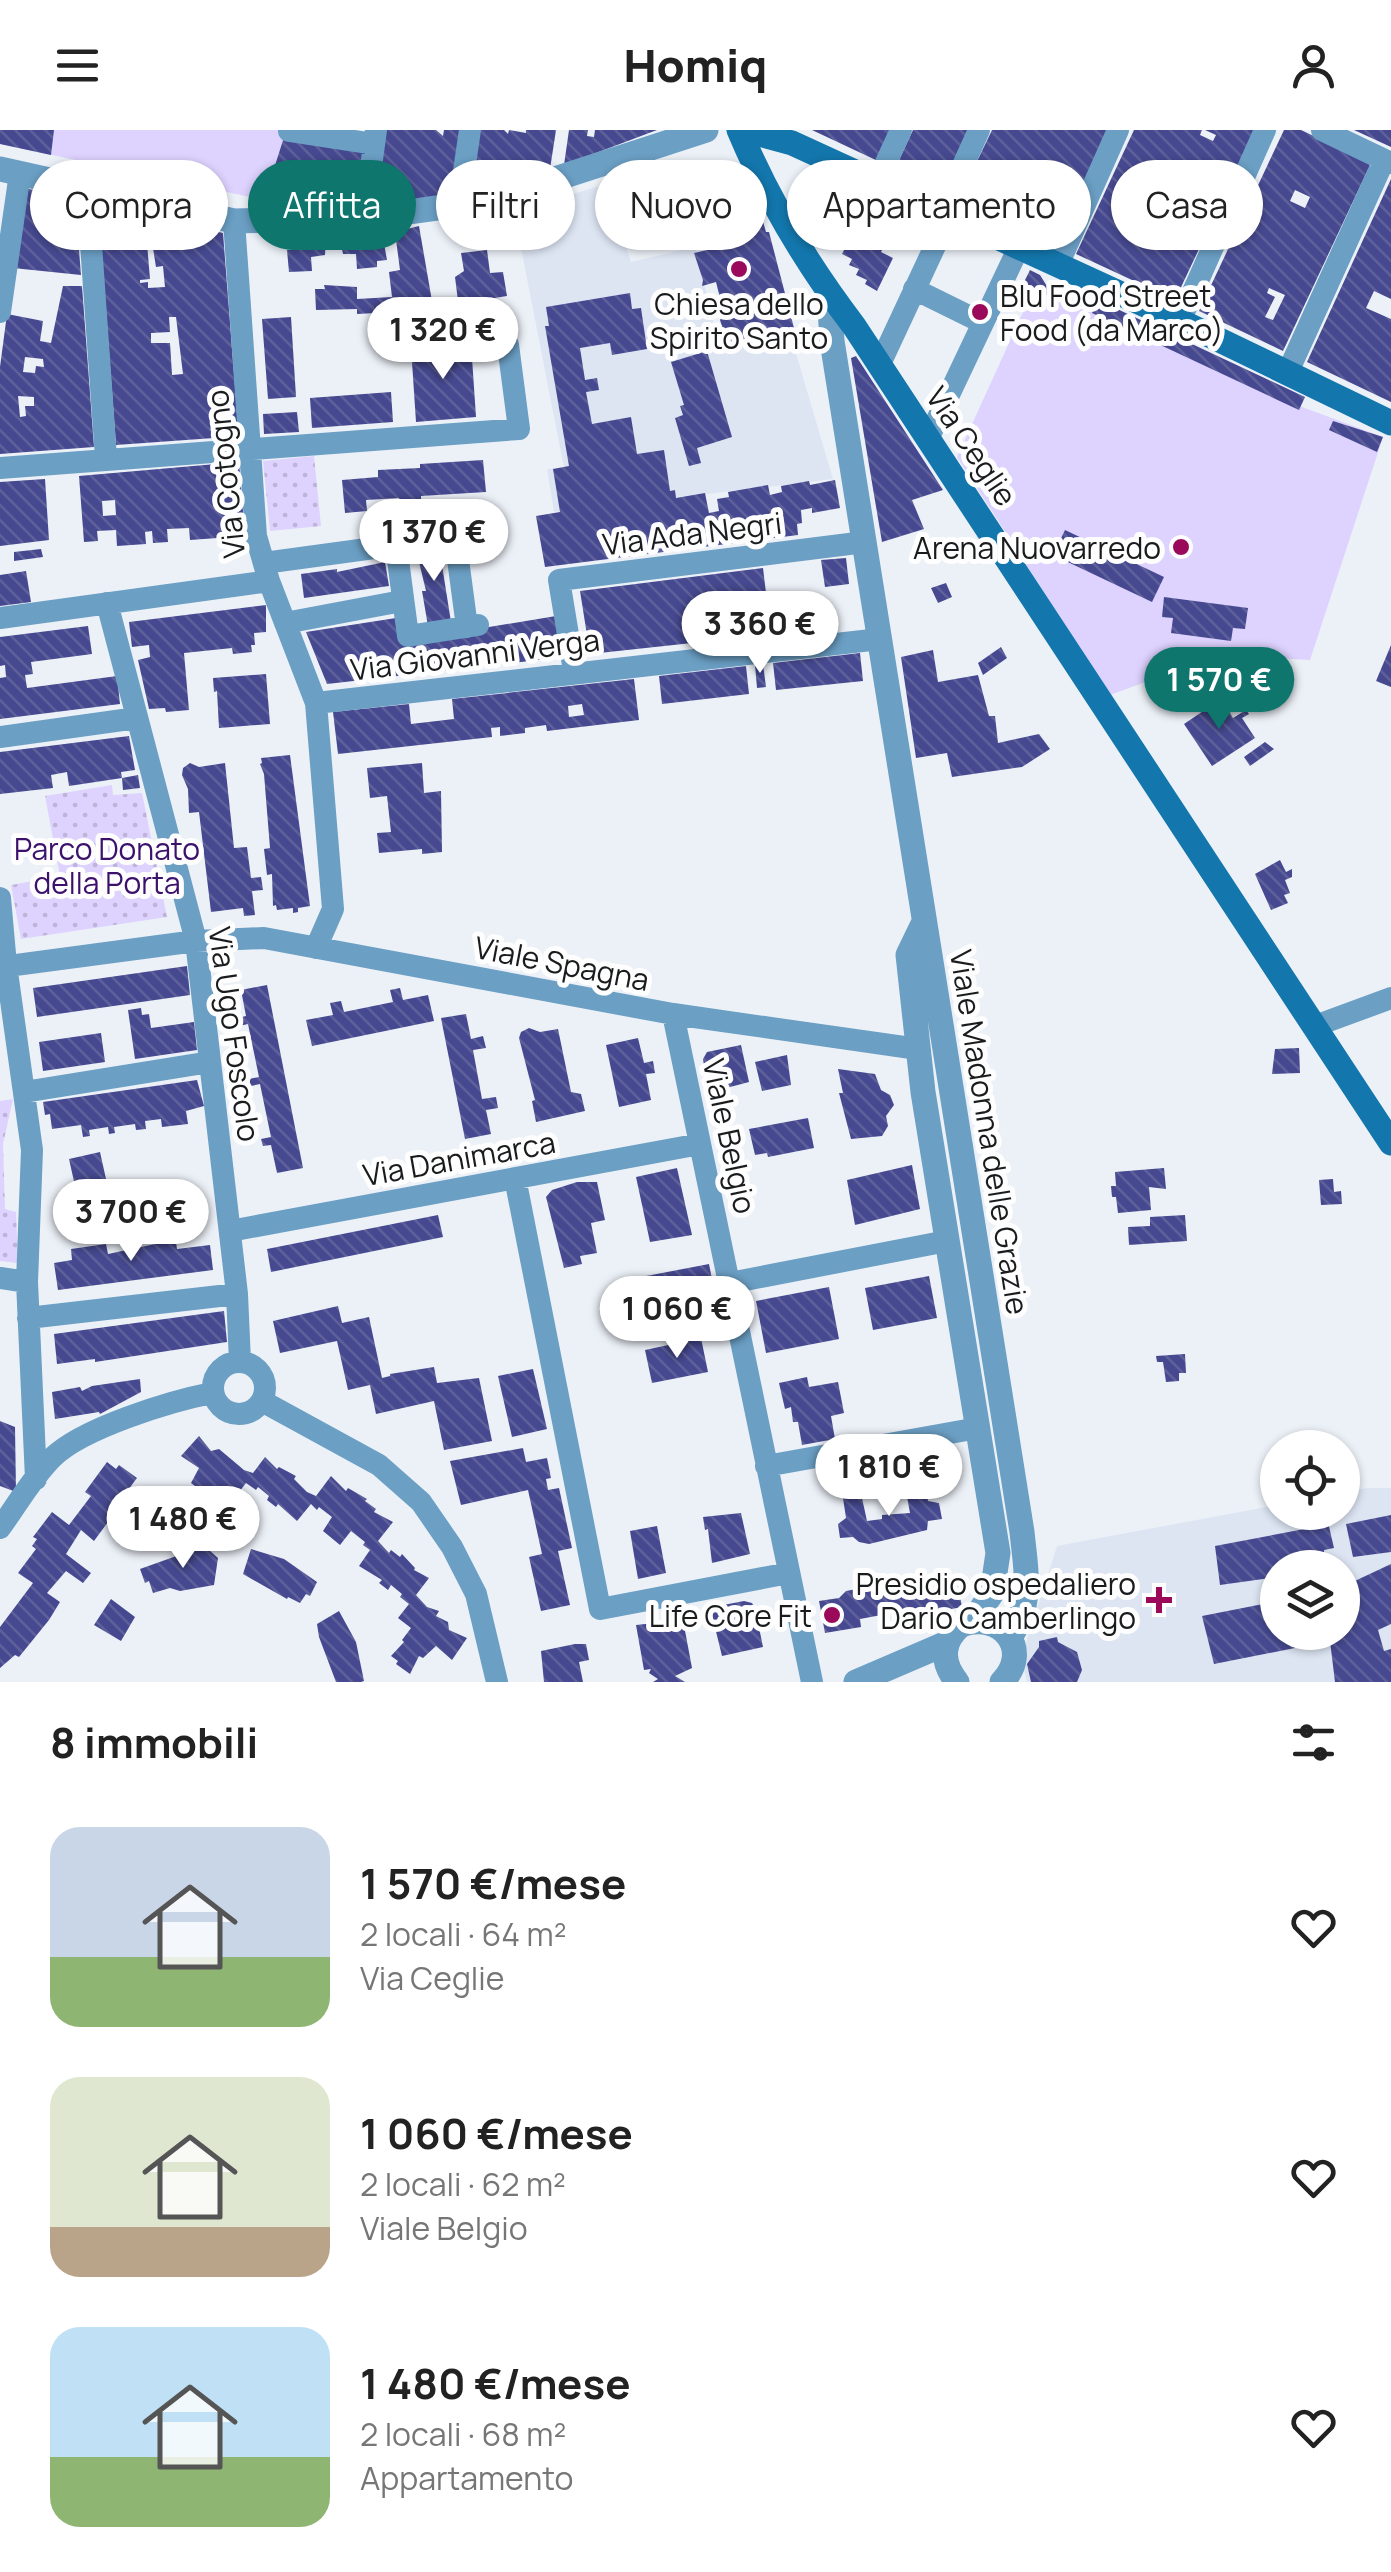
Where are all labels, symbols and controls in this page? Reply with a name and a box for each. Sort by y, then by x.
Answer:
text: Homiq [624,34,767,96]
icon: menu [50,38,105,93]
icon: person [1286,38,1341,93]
chip: Compra [30,160,228,250]
chip: Affitta [248,160,416,250]
chip: Filtri [436,160,575,250]
chip: Nuovo [595,160,767,250]
chip: Appartamento [787,160,1091,250]
chip: Casa [1111,160,1263,250]
marker: Chiesa dello Spirito Santo [728,258,750,280]
place label: Blu Food Street Food (da Marco) [1000,275,1224,350]
place label: Chiesa dello Spirito Santo [650,283,828,358]
pin: 1 320 € [351,297,535,382]
marker: Blu Food Street Food (da Marco) [969,301,991,323]
text: 1 320 € [389,307,497,351]
street label: Via Ceglie [917,378,1027,514]
street label: Via Cotogno [196,388,254,560]
pin: 1 370 € [342,499,526,584]
street label: Via Ada Negri [600,502,784,564]
text: 1 370 € [381,509,487,553]
place label: Arena Nuovarredo [913,527,1161,568]
marker: Arena Nuovarredo [1170,536,1192,558]
pin: 3 360 € [668,591,852,676]
text: 3 360 € [704,601,816,645]
street label: Via Giovanni Verga [348,618,602,690]
pin: 1 570 € [1127,647,1311,732]
text: 1 570 € [1166,657,1272,701]
park label: Parco Donato della Porta [14,828,200,903]
street label: Via Ugo Foscolo [200,924,270,1144]
street label: Viale Spagna [471,926,653,1000]
street label: Viale Madonna delle Grazie [941,947,1039,1317]
street label: Viale Belgio [694,1055,766,1217]
street label: Via Danimarca [360,1121,558,1195]
pin: 3 700 € [39,1179,223,1264]
text: 3 700 € [75,1189,187,1233]
pin: 1 060 € [585,1276,769,1361]
text: 1 060 € [622,1286,732,1330]
map controls [1260,1430,1360,1650]
button: locate [1260,1430,1360,1530]
pin: 1 810 € [797,1434,981,1519]
text: 1 810 € [837,1444,941,1488]
pin: 1 480 € [91,1486,275,1571]
text: 1 480 € [129,1496,237,1540]
button: layers [1260,1550,1360,1650]
place label: Presidio ospedaliero Dario Camberlingo [856,1563,1136,1638]
marker: Presidio ospedaliero Dario Camberlingo [1146,1587,1172,1613]
place label: Life Core Fit [649,1595,812,1636]
marker: Life Core Fit [821,1604,843,1626]
text: 8 immobili [50,1713,258,1771]
icon: filters [1286,1715,1341,1770]
text: 1 570 €/mese [360,1854,626,1912]
icon: home [130,1867,250,1987]
icon: heart [1286,1900,1341,1955]
text: 2 locali · 64 m² [360,1912,566,1956]
text: Via Ceglie [360,1956,505,2000]
text: 1 060 €/mese [360,2104,633,2162]
icon: home [130,2117,250,2237]
icon: heart [1286,2150,1341,2205]
text: 2 locali · 62 m² [360,2162,566,2206]
text: Viale Belgio [360,2206,528,2250]
text: 1 480 €/mese [360,2354,630,2412]
icon: home [130,2367,250,2487]
icon: heart [1286,2400,1341,2455]
text: 2 locali · 68 m² [360,2412,566,2456]
text: Appartamento [360,2456,573,2500]

